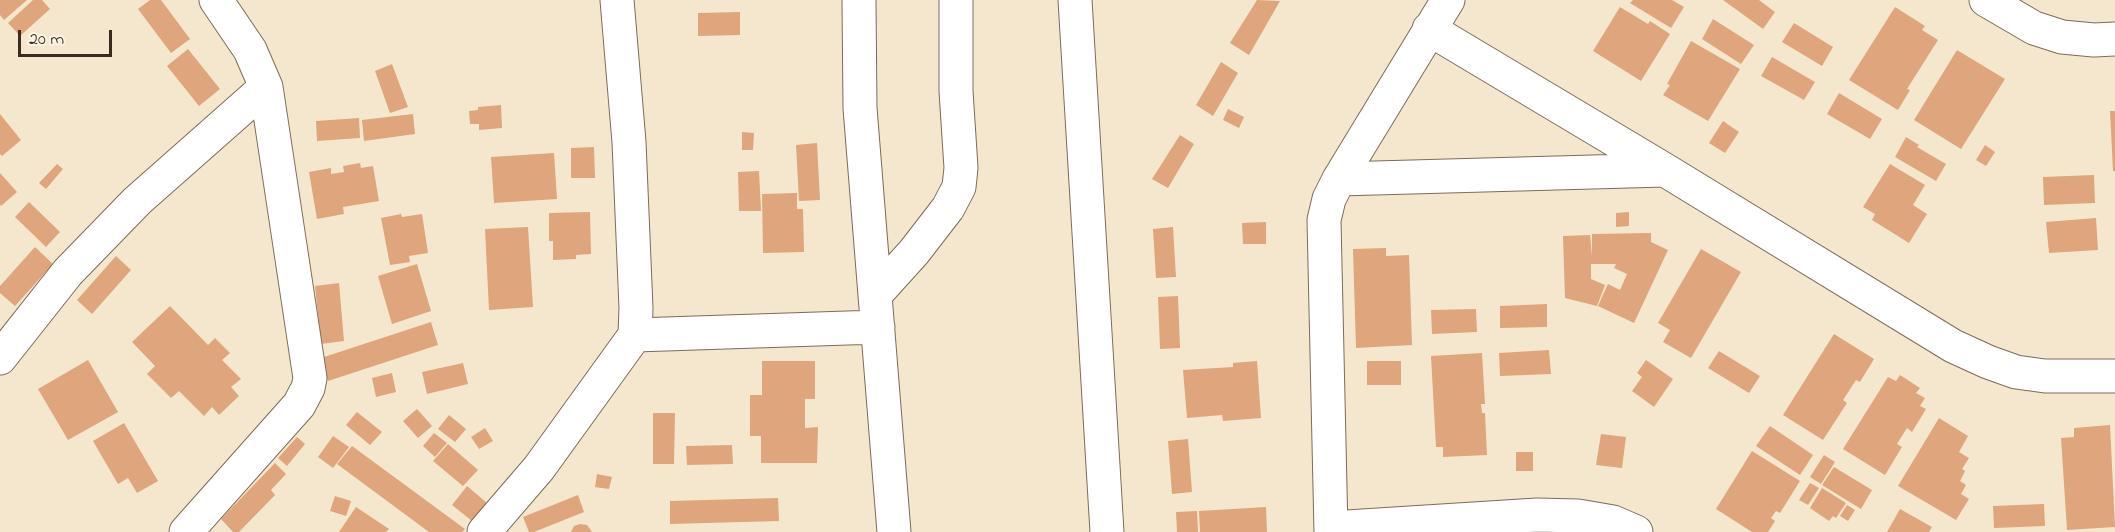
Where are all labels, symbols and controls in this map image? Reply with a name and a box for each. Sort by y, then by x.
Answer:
scale bar [21,18,116,56]
text: 20 m [29,27,64,53]

